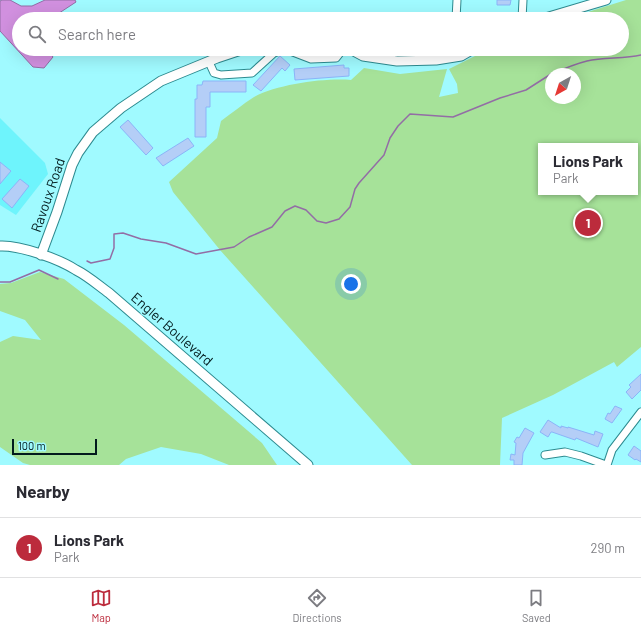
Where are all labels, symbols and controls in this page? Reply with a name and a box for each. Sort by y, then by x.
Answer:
search box [12,12,629,56]
icon: search [26,23,48,45]
text: Search here [58,25,136,43]
north arrow [545,68,581,104]
popup [538,143,638,195]
text: Lions Park [553,152,623,170]
street label: Ravoux Road [27,155,68,234]
text: Park [553,170,579,186]
pin: 1 [575,208,601,238]
your location [341,274,361,294]
street label: Engler Boulevard [128,288,217,369]
scale bar [12,437,97,456]
text: 100 m [18,439,46,452]
text: Nearby [16,481,70,501]
text: Lions Park [54,531,124,549]
text: 1 [27,540,31,556]
text: 290 m [591,540,625,556]
text: Park [54,549,80,565]
tab: Map [90,587,112,624]
tab: Directions [292,587,342,624]
tab: Saved [522,587,551,624]

